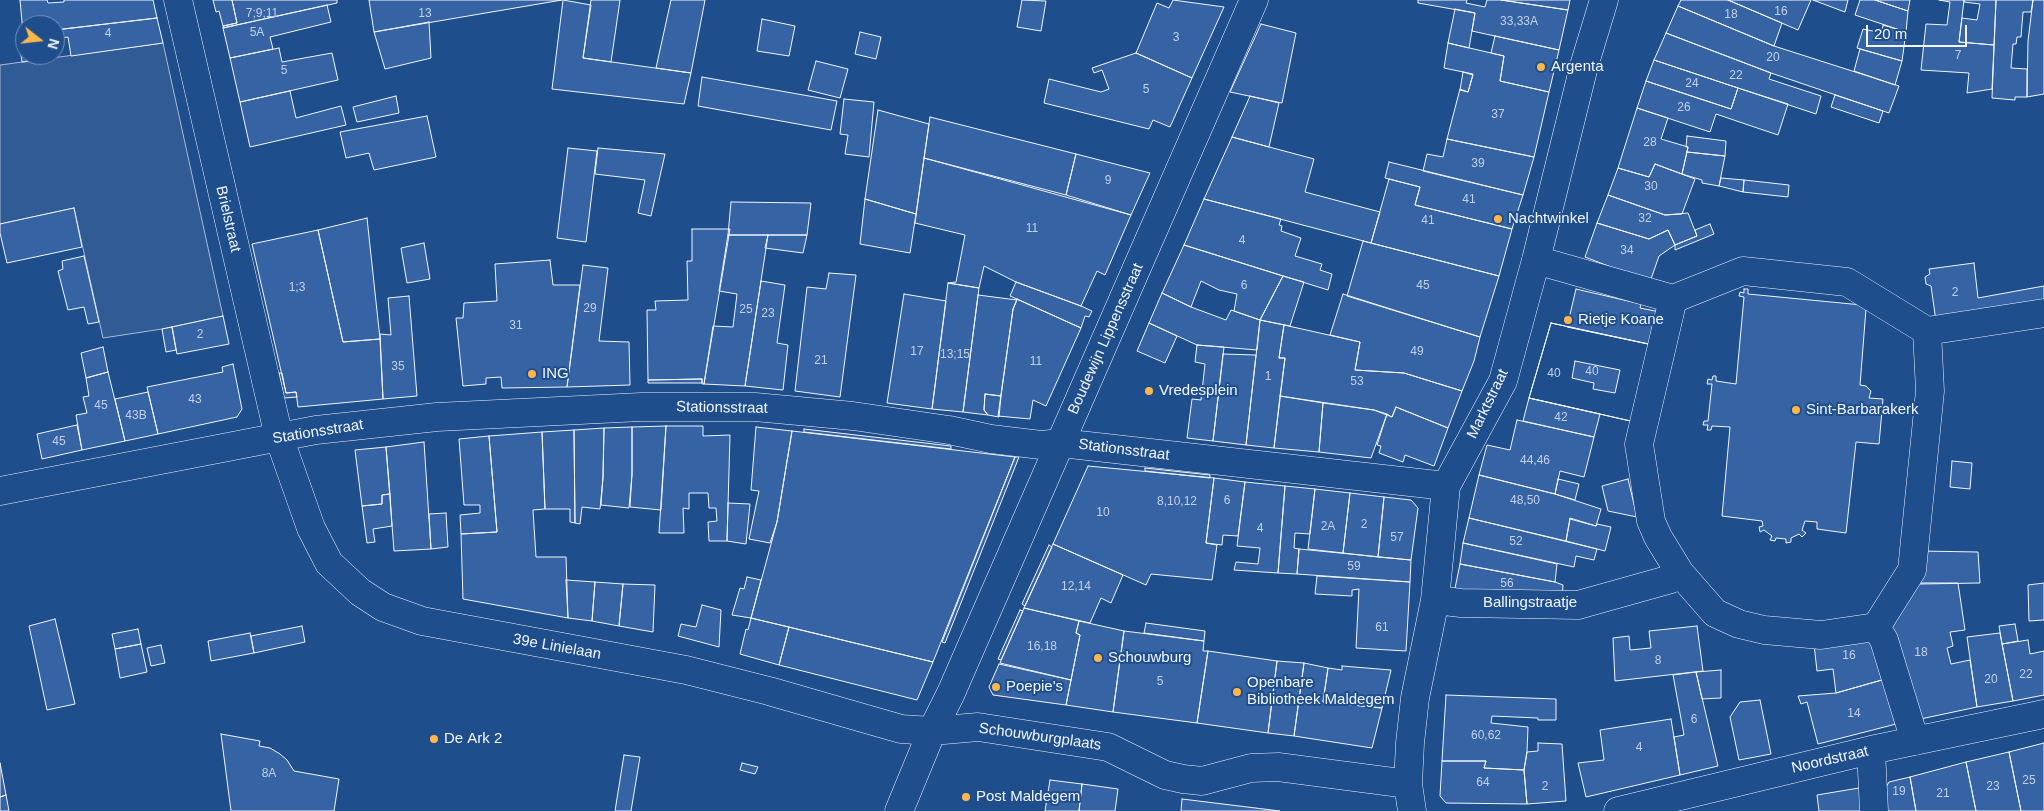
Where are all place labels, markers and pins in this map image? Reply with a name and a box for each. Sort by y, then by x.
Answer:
place label: Argenta [1551,58,1604,76]
marker: Argenta [1535,61,1547,73]
place label: Nachtwinkel [1508,210,1589,228]
marker: Nachtwinkel [1492,213,1504,225]
place label: Rietje Koane [1578,311,1664,329]
marker: Rietje Koane [1562,314,1574,326]
place label: ING [542,365,569,383]
marker: ING [526,368,538,380]
place label: Vredesplein [1159,382,1238,400]
marker: Vredesplein [1143,385,1155,397]
place label: Sint-Barbarakerk [1806,401,1919,419]
marker: Sint-Barbarakerk [1790,404,1802,416]
place label: Schouwburg [1108,649,1191,667]
marker: Schouwburg [1092,652,1104,664]
place label: Openbare Bibliotheek Maldegem [1247,674,1395,709]
place label: Poepie's [1006,678,1063,696]
marker: Poepie's [990,681,1002,693]
marker: Openbare Bibliotheek Maldegem [1231,686,1243,698]
place label: De Ark 2 [444,730,502,748]
marker: De Ark 2 [428,733,440,745]
place label: Post Maldegem [976,788,1080,806]
marker: Post Maldegem [960,791,972,803]

